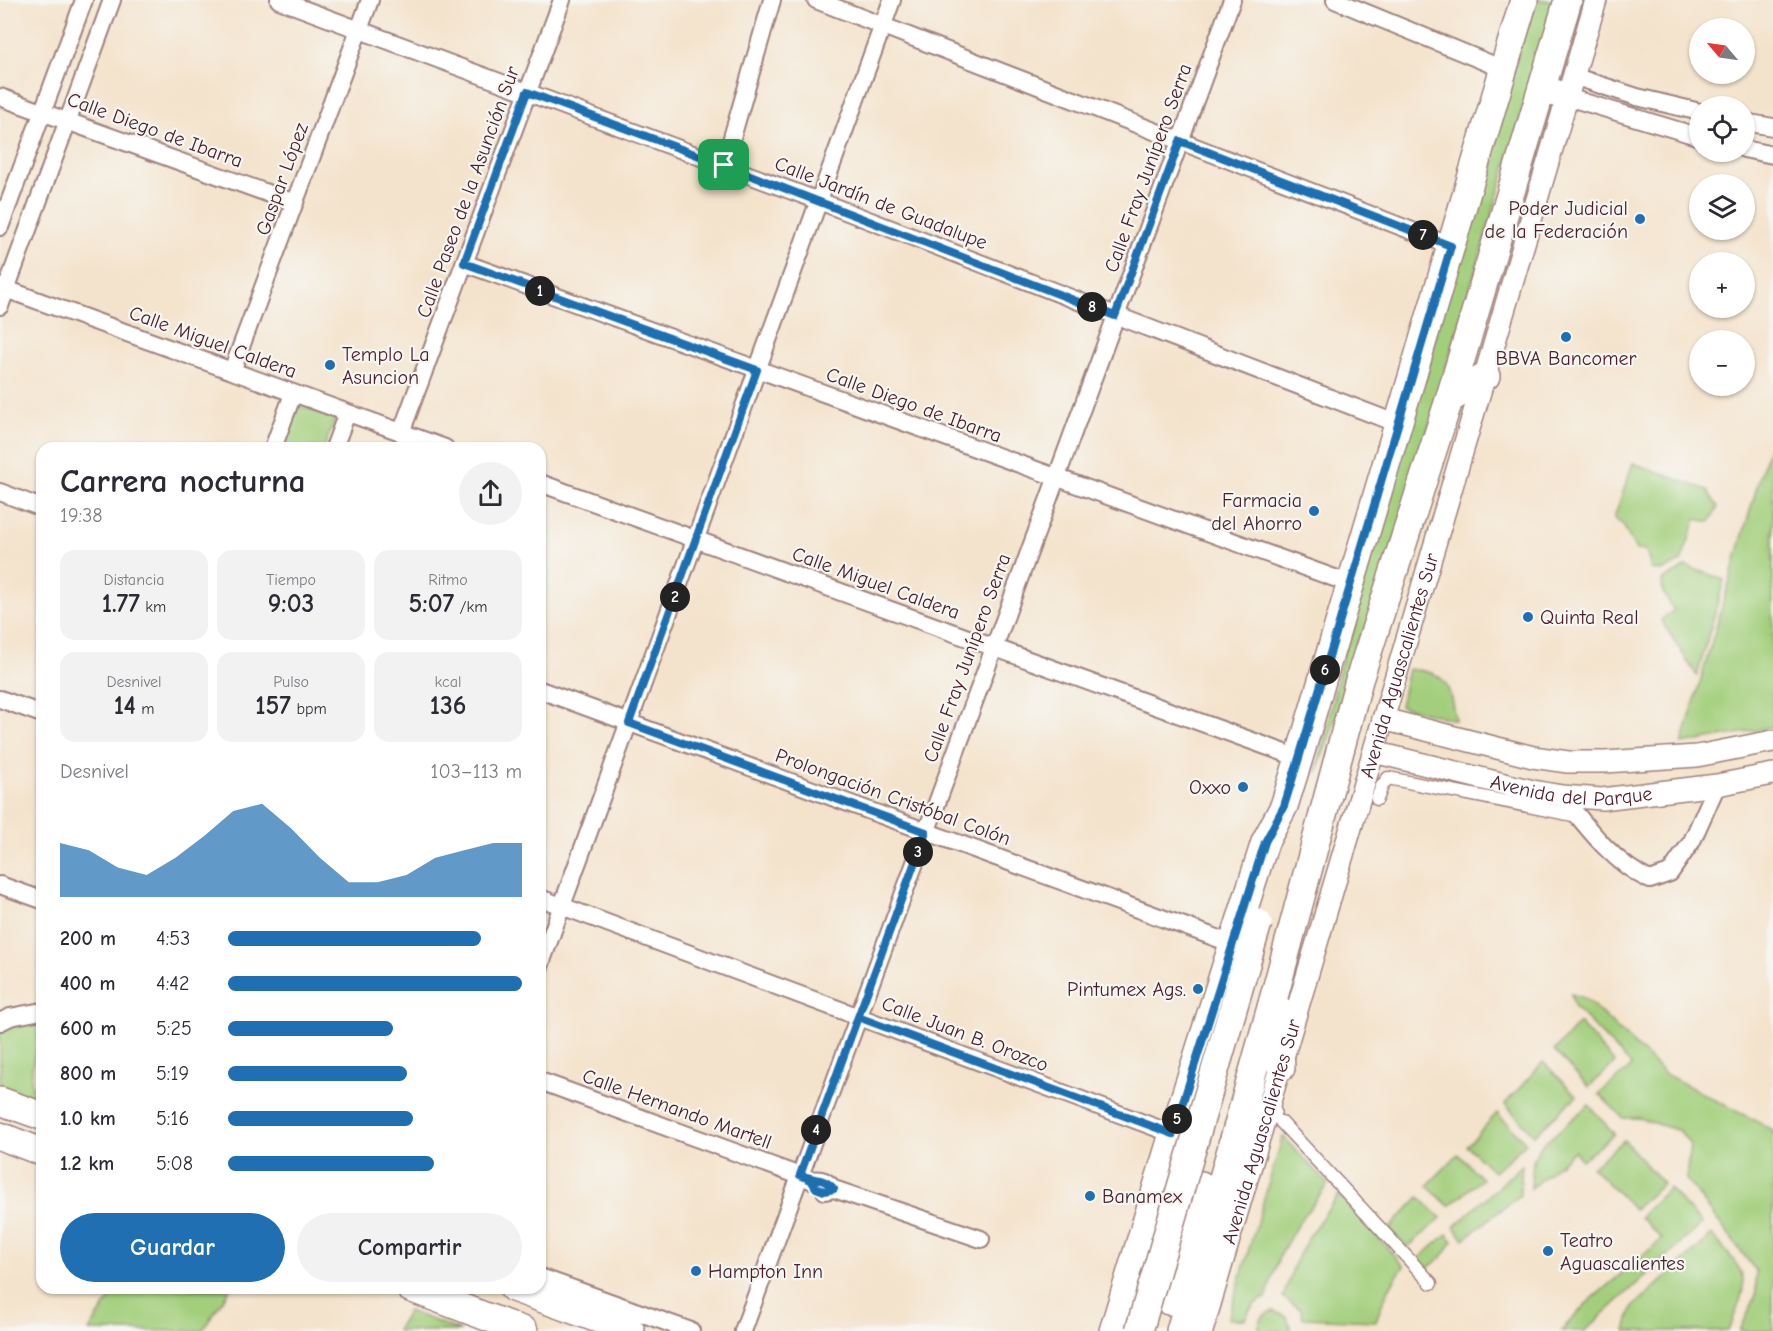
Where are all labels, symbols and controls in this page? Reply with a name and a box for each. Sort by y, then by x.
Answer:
north arrow [1689,18,1755,84]
map controls [1689,18,1755,396]
street label: Calle Fray Junípero Serra [1099,60,1197,276]
street label: Calle Paseo de la Asunción Sur [412,63,524,321]
street label: Calle Diego de Ibarra [64,88,246,172]
button: locate [1689,96,1755,162]
street label: Gaspar López [251,119,313,238]
pin [698,139,749,190]
icon: arrive [707,148,740,181]
street label: Calle Jardín de Guadalupe [771,152,991,254]
button: layers [1689,174,1755,240]
place label: Poder Judicial de la Federación [1485,197,1628,243]
marker: Poder Judicial de la Federación [1633,212,1647,226]
pin: 7 [1408,220,1438,250]
text: 7 [1419,226,1427,244]
button: + [1689,252,1755,318]
pin: 1 [525,276,555,306]
text: 1 [537,282,543,300]
pin: 8 [1077,292,1107,322]
text: 8 [1088,298,1096,316]
street label: Calle Miguel Caldera [126,301,300,383]
marker: BBVA Bancomer [1559,330,1573,344]
button: − [1689,330,1755,396]
place label: Templo La Asuncion [342,343,430,389]
place label: BBVA Bancomer [1495,347,1637,370]
marker: Templo La Asuncion [323,358,337,372]
street label: Calle Diego de Ibarra [823,363,1005,447]
text: Carrera nocturna [60,462,306,500]
button: share [459,462,522,525]
place label: Farmacia del Ahorro [1211,489,1302,535]
text: 19:38 [60,504,103,527]
marker: Farmacia del Ahorro [1307,504,1321,518]
street label: Calle Miguel Caldera [789,542,963,624]
street label: Calle Fray Junípero Serra [918,550,1016,766]
street label: Avenida Aguascalientes Sur [1355,550,1443,781]
text: Distancia [103,571,165,589]
text: Tiempo [266,571,316,589]
text: Ritmo [428,571,468,589]
pin: 2 [660,582,690,612]
text: 2 [671,588,679,606]
text: 1.77 [102,589,140,619]
text: 9:03 [268,589,314,619]
text: 5:07 [408,589,454,619]
text: km [140,598,166,616]
text: /km [454,598,488,616]
place label: Quinta Real [1540,606,1639,629]
marker: Quinta Real [1521,610,1535,624]
pin: 6 [1310,655,1340,685]
text: 6 [1321,661,1329,679]
text: Desnivel [106,673,162,691]
text: Pulso [273,673,309,691]
text: kcal [435,673,461,691]
text: 14 [114,691,136,721]
text: 157 [255,691,291,721]
text: 136 [430,691,466,721]
text: m [136,700,154,718]
text: bpm [291,700,327,718]
street label: Prolongación Cristóbal Colón [772,744,1014,850]
text: Desnivel [60,760,129,783]
text: 103–113 m [431,760,522,783]
street label: Avenida del Parque [1488,769,1654,811]
place label: Oxxo [1189,776,1231,799]
marker: Oxxo [1236,780,1250,794]
pin: 3 [903,837,933,867]
text: 3 [914,843,922,861]
text: 200 m [60,927,116,950]
text: 4:53 [156,927,190,950]
text: 400 m [60,972,115,995]
text: 4:42 [156,972,189,995]
place label: Pintumex Ags. [1067,978,1186,1001]
marker: Pintumex Ags. [1191,982,1205,996]
street label: Calle Juan B. Orozco [878,992,1052,1076]
street label: Avenida Aguascalientes Sur [1217,1016,1305,1247]
text: 600 m [60,1017,116,1040]
text: 5:25 [156,1017,192,1040]
text: 800 m [60,1062,116,1085]
text: 5:19 [156,1062,189,1085]
street label: Calle Hernando Martell [579,1064,775,1154]
pin: 5 [1162,1104,1192,1134]
text: 1.0 km [60,1107,116,1130]
text: 5:16 [156,1107,189,1130]
text: 5 [1173,1110,1181,1128]
pin: 4 [801,1115,831,1145]
text: 4 [812,1121,820,1139]
text: 1.2 km [60,1152,114,1175]
text: 5:08 [156,1152,193,1175]
place label: Banamex [1102,1185,1183,1208]
marker: Banamex [1083,1189,1097,1203]
button: Guardar [60,1213,285,1282]
button: Compartir [297,1213,522,1282]
place label: Teatro Aguascalientes [1560,1229,1684,1275]
marker: Teatro Aguascalientes [1541,1244,1555,1258]
place label: Hampton Inn [708,1260,823,1283]
marker: Hampton Inn [689,1264,703,1278]

